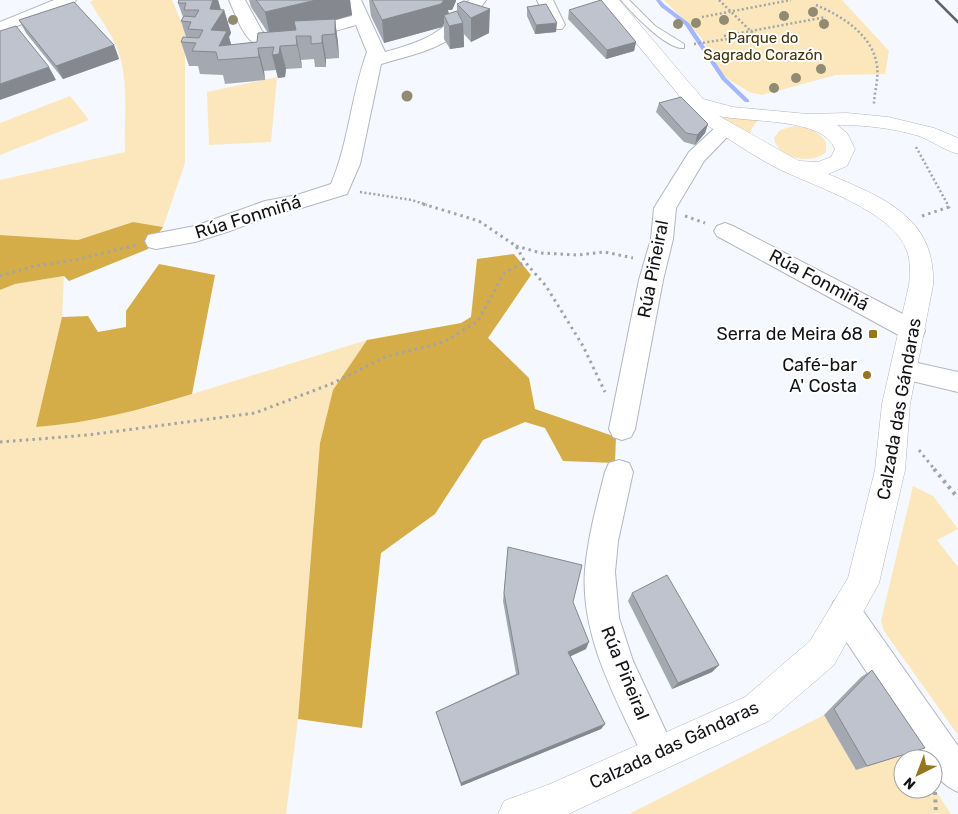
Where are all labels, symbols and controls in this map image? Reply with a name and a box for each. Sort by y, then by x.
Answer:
park label: Parque do Sagrado Corazón [703,29,823,64]
street label: Rúa Fonmiñá [192,190,304,244]
street label: Rúa Piñeiral [633,218,673,320]
street label: Rúa Fonmiñá [765,245,873,315]
street label: Calzada das Gándaras [872,316,926,502]
place label: Serra de Meira 68 [717,323,863,345]
marker: Serra de Meira 68 [867,328,879,340]
place label: Café-bar A' Costa [782,354,857,397]
marker: Café-bar A' Costa [861,369,873,381]
street label: Rúa Piñeiral [596,623,654,723]
street label: Calzada das Gándaras [586,696,762,794]
north arrow [893,749,943,799]
text: N [900,774,919,793]

